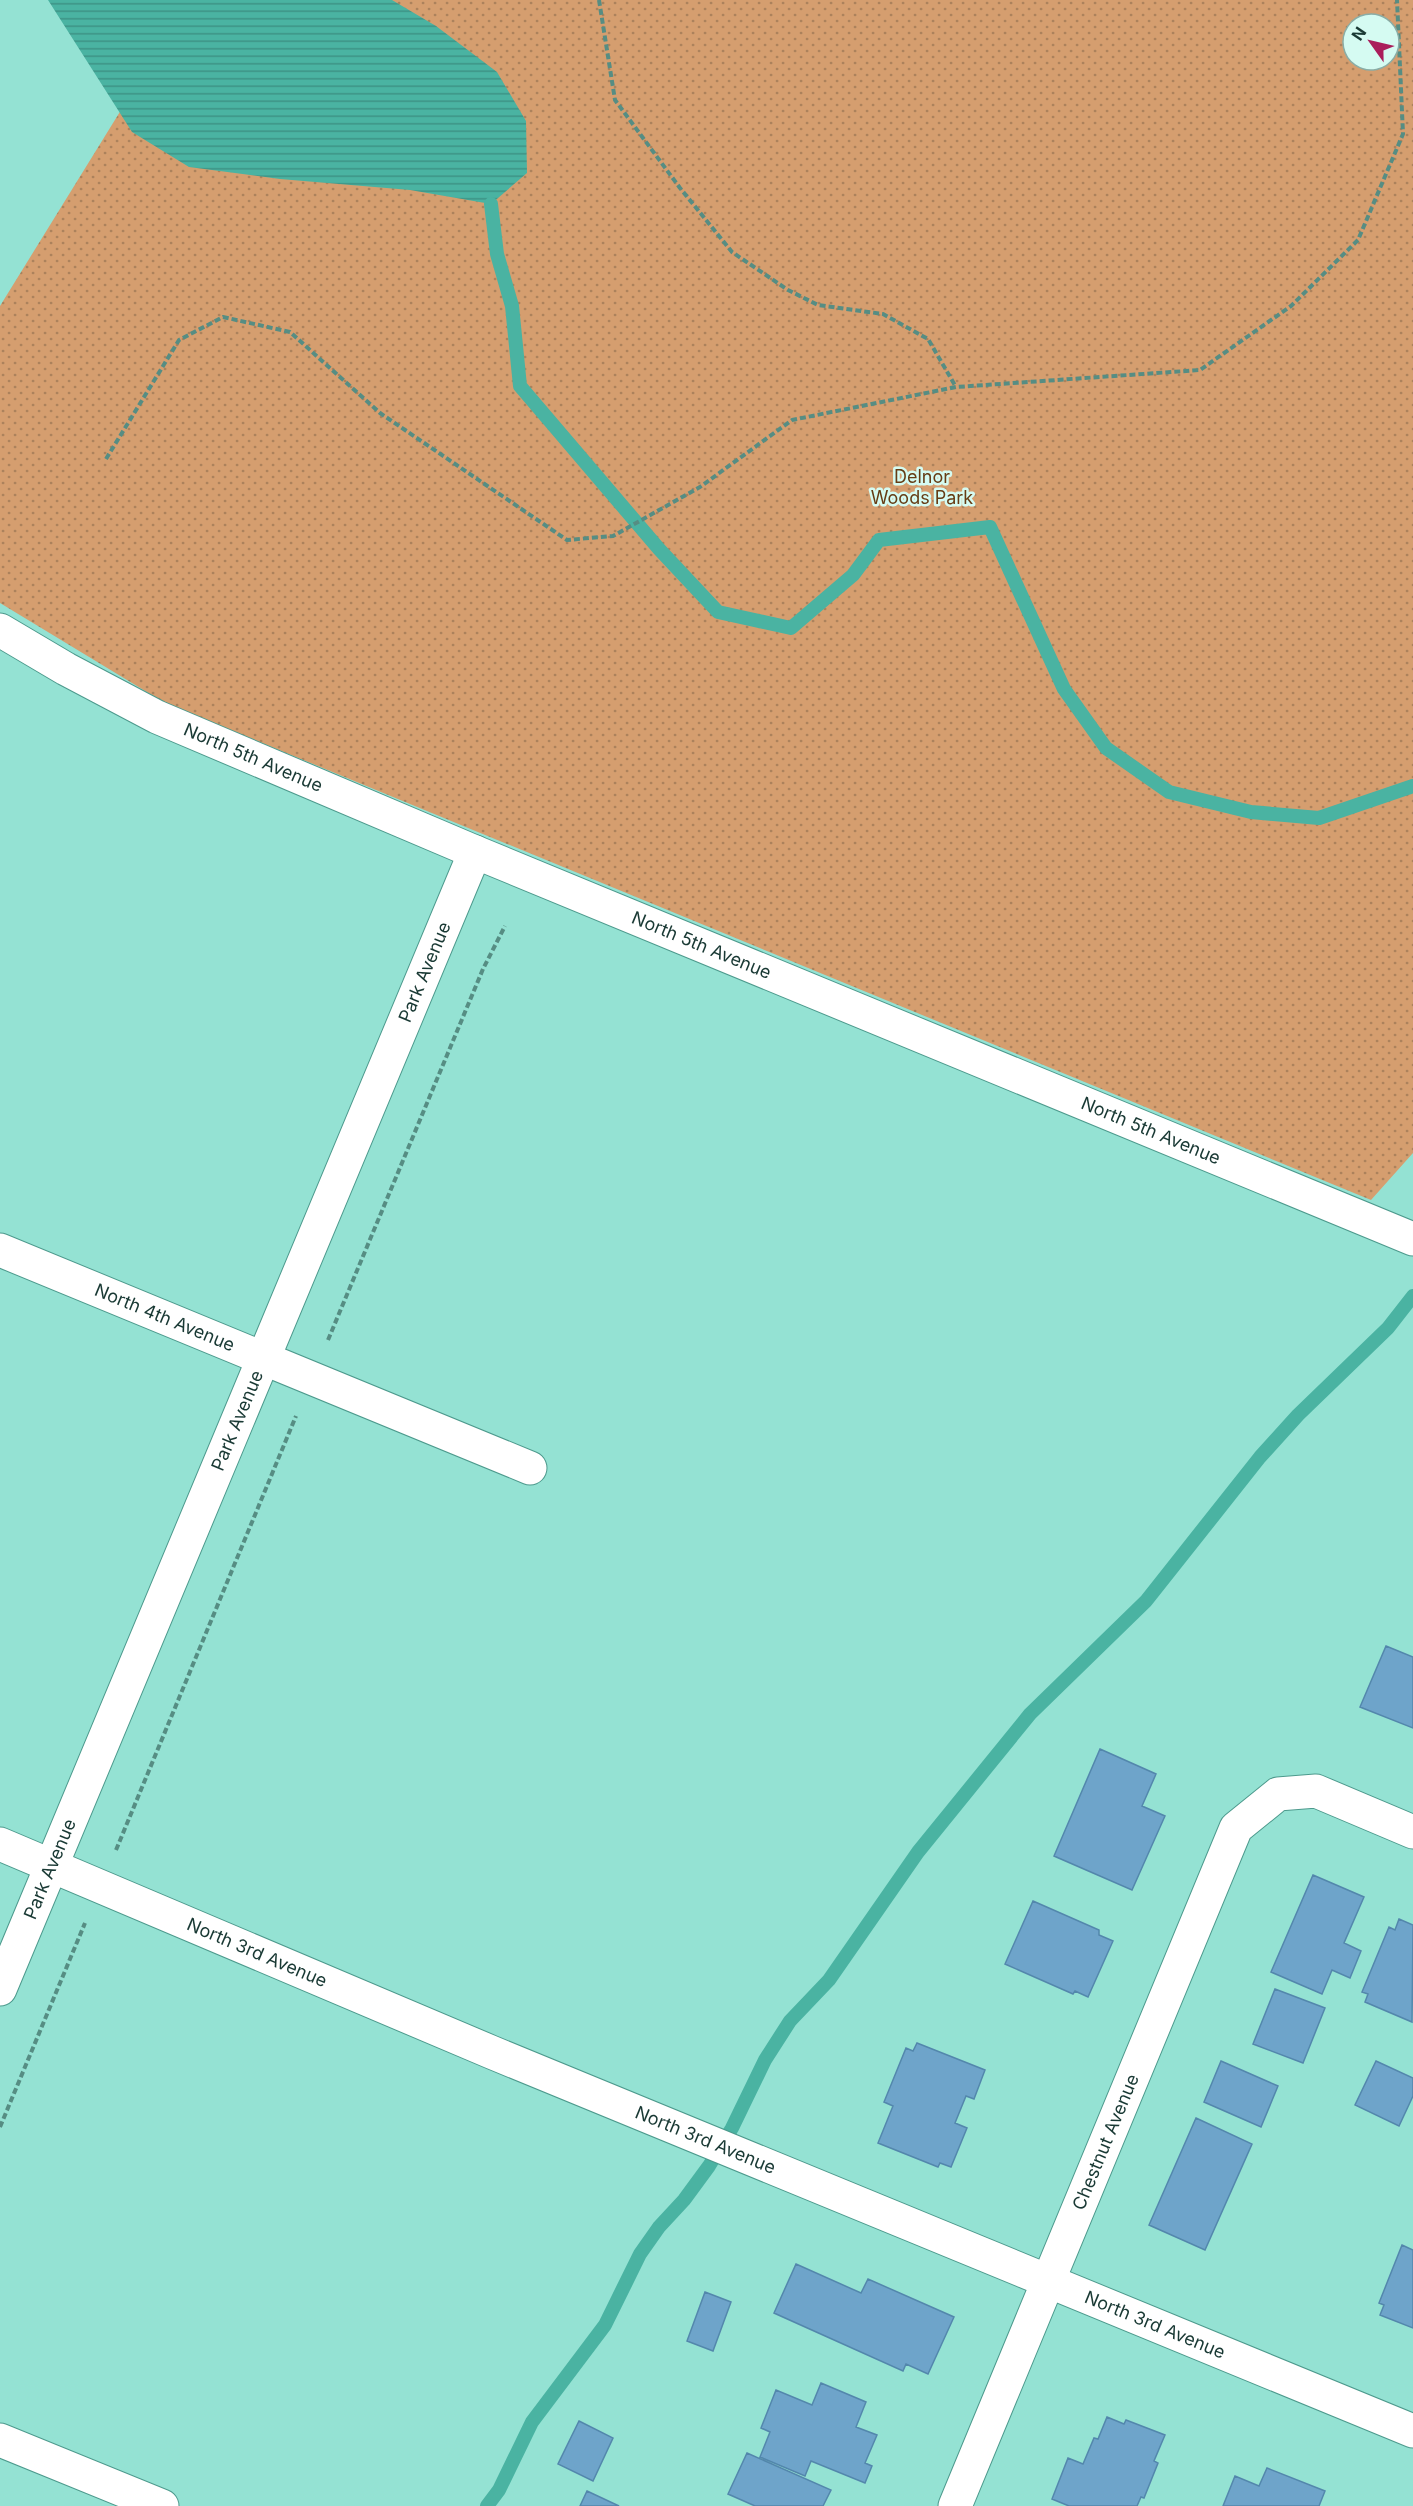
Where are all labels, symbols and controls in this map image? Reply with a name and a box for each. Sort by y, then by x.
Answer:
north arrow [1341,12,1401,72]
text: N [1347,23,1370,44]
park label: Delnor Woods Park [871,466,973,508]
street label: North 5th Avenue [181,719,326,796]
street label: North 5th Avenue [629,907,774,983]
street label: Park Avenue [394,919,455,1025]
street label: North 5th Avenue [1078,1092,1224,1168]
street label: North 4th Avenue [92,1279,238,1355]
street label: Park Avenue [207,1367,267,1474]
street label: Park Avenue [19,1815,80,1922]
street label: North 3rd Avenue [184,1913,330,1991]
street label: Chestnut Avenue [1068,2071,1143,2213]
street label: North 3rd Avenue [632,2101,779,2178]
street label: North 3rd Avenue [1082,2286,1228,2363]

